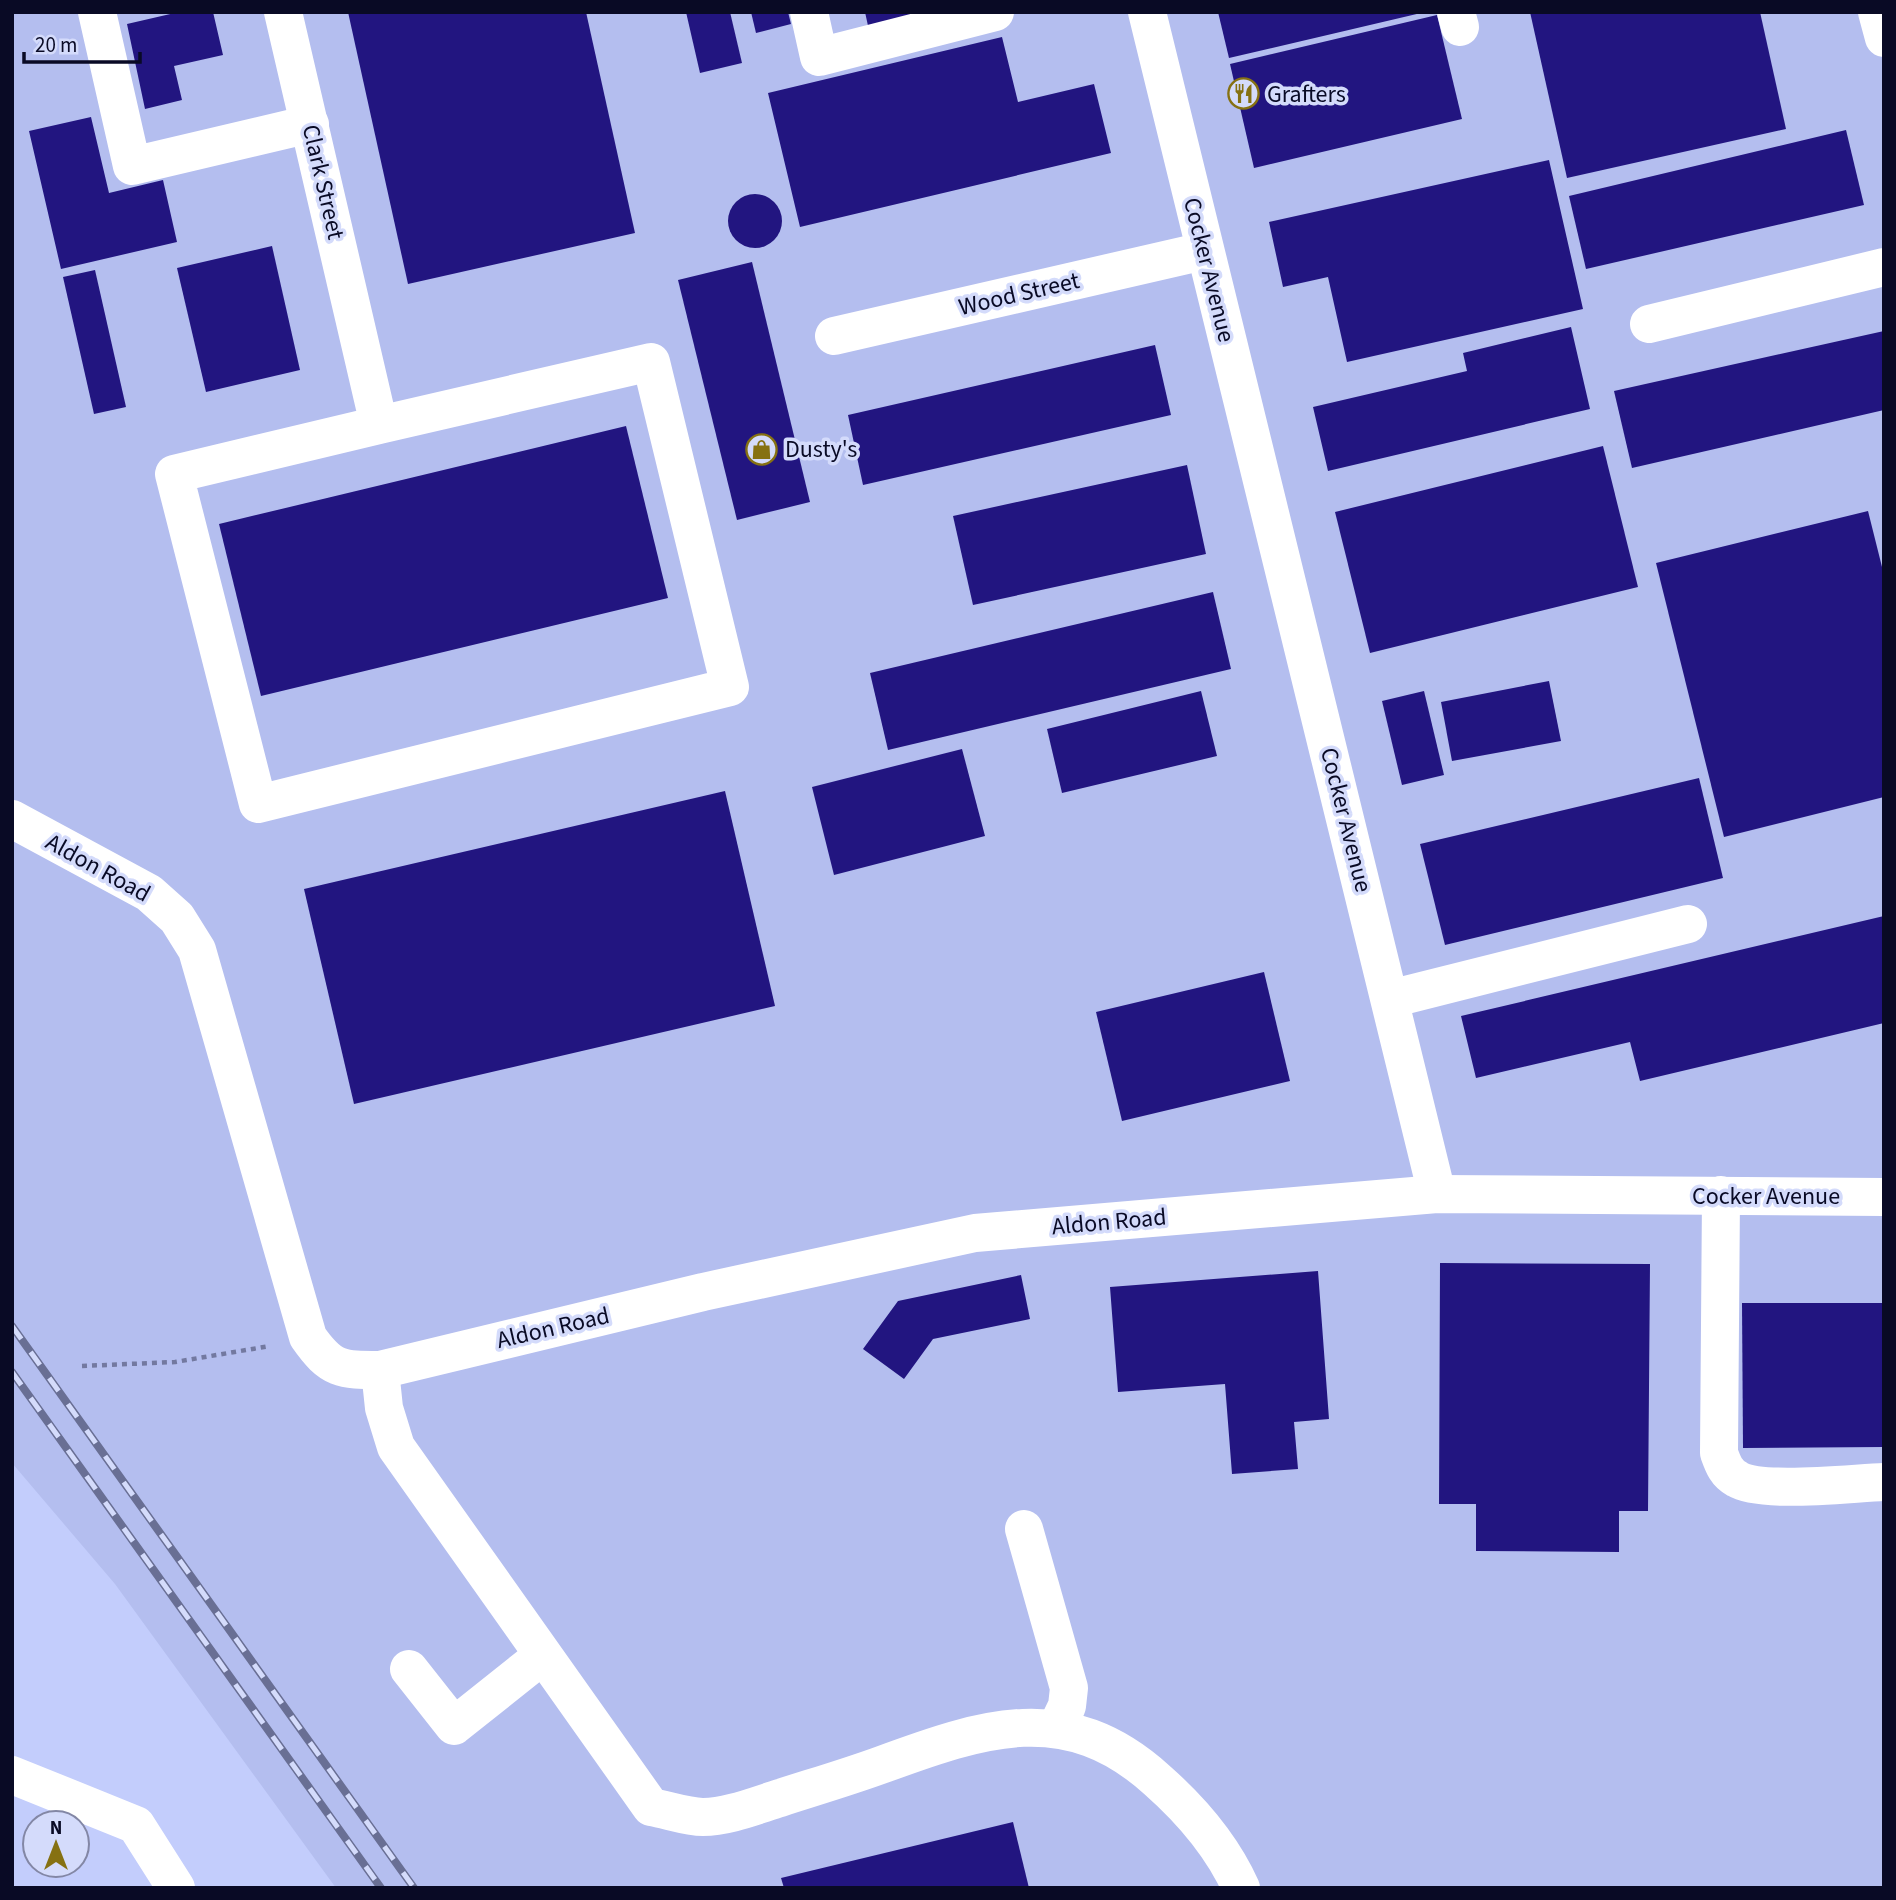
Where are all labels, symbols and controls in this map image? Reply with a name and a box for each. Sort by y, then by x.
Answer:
scale bar [24,21,140,65]
text: 20 m [35,30,77,60]
restaurant icon: Grafters [1227,77,1261,111]
place label: Grafters [1267,77,1346,112]
street label: Clark Street [293,121,353,243]
street label: Cocker Avenue [1174,194,1244,346]
street label: Wood Street [955,263,1083,325]
shop icon: Dusty's [745,432,779,466]
place label: Dusty's [785,432,857,467]
street label: Cocker Avenue [1311,744,1381,896]
street label: Aldon Road [39,825,157,911]
street label: Cocker Avenue [1692,1179,1840,1214]
street label: Aldon Road [1050,1200,1168,1244]
street label: Aldon Road [493,1298,613,1358]
north arrow [21,1809,91,1879]
text: N [50,1815,62,1842]

